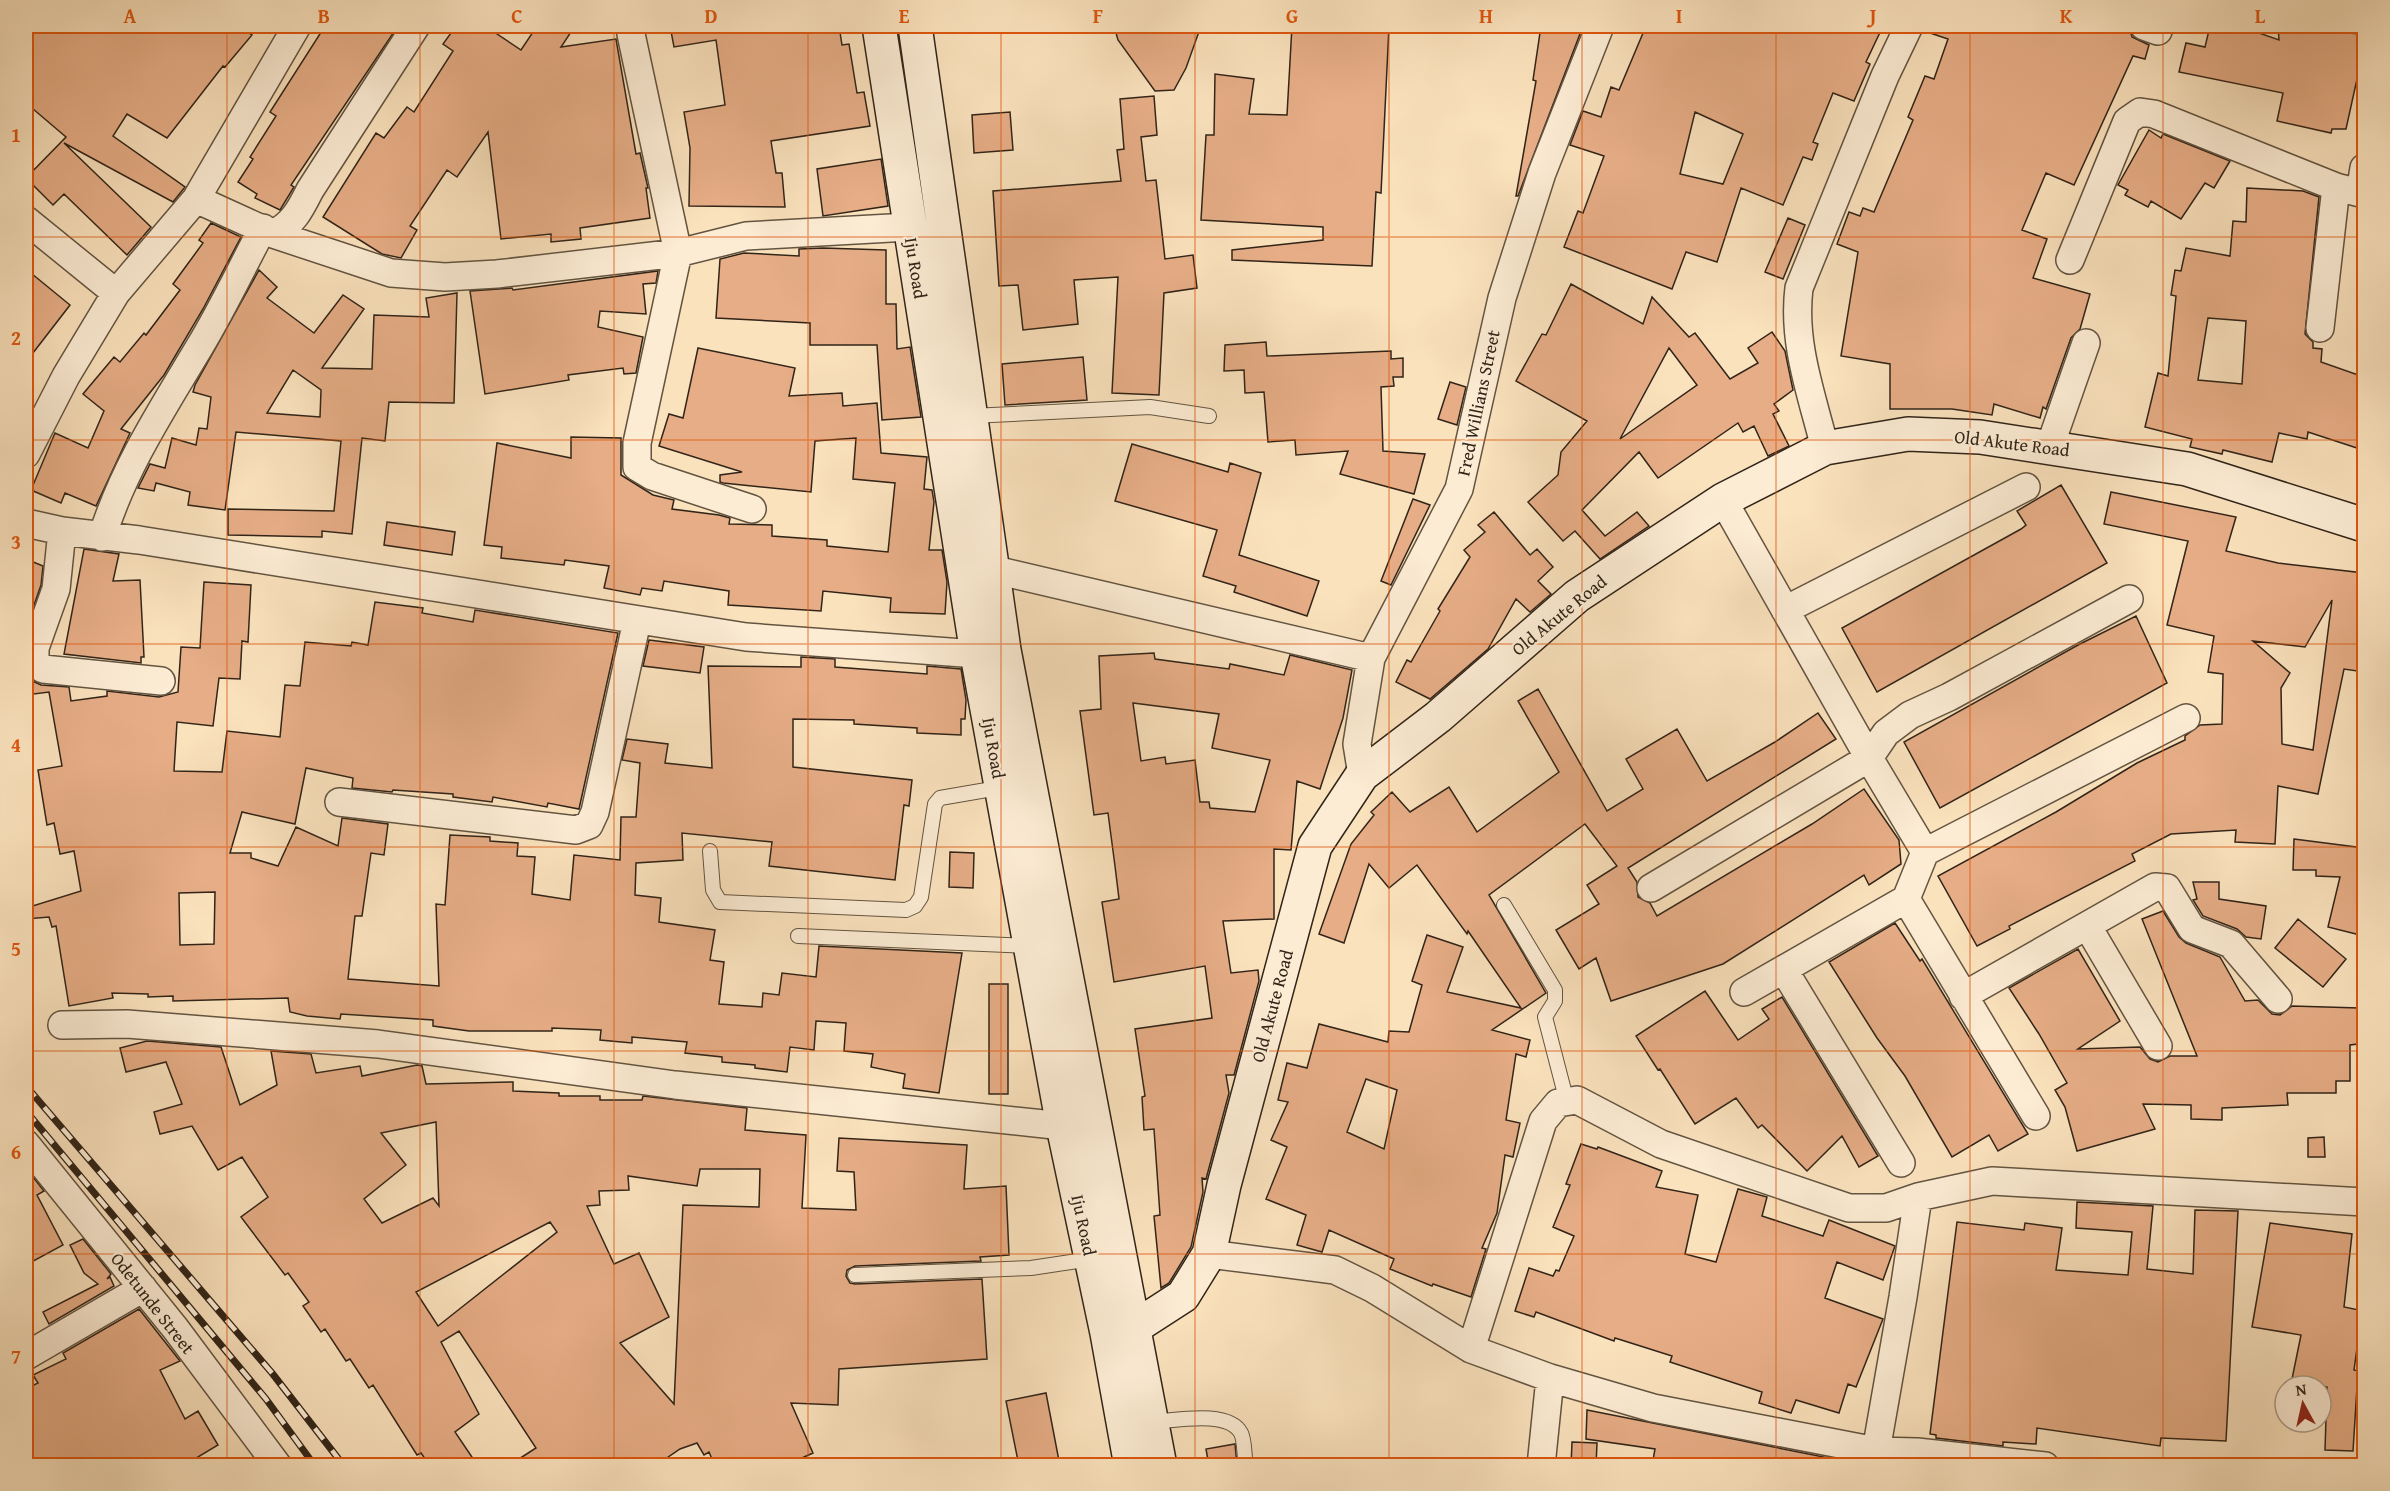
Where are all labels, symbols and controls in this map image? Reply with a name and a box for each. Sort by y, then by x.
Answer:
text: A [124,1,137,30]
text: B [318,1,330,30]
text: C [511,1,523,30]
text: D [704,1,718,30]
text: E [899,1,910,30]
text: F [1093,1,1103,30]
text: G [1286,1,1298,30]
text: H [1479,1,1493,30]
text: I [1676,1,1682,30]
text: J [1867,1,1877,30]
text: K [2060,1,2073,30]
text: L [2255,1,2266,30]
text: 1 [11,120,21,149]
street label: Iju Road [898,235,934,301]
text: 2 [11,323,21,352]
street label: Fred Willians Street [1449,327,1507,479]
street label: Old Akute Road [1953,423,2071,464]
text: 3 [11,527,21,556]
street label: Old Akute Road [1506,568,1613,662]
street label: Iju Road [975,715,1013,781]
text: 4 [11,730,21,759]
text: 5 [11,934,21,963]
street label: Old Akute Road [1244,946,1300,1065]
text: 6 [11,1137,21,1166]
street label: Iju Road [1064,1192,1104,1258]
street label: Odetunde Street [105,1246,202,1360]
text: 7 [11,1341,21,1370]
north arrow [2273,1374,2333,1434]
text: N [2294,1376,2308,1402]

